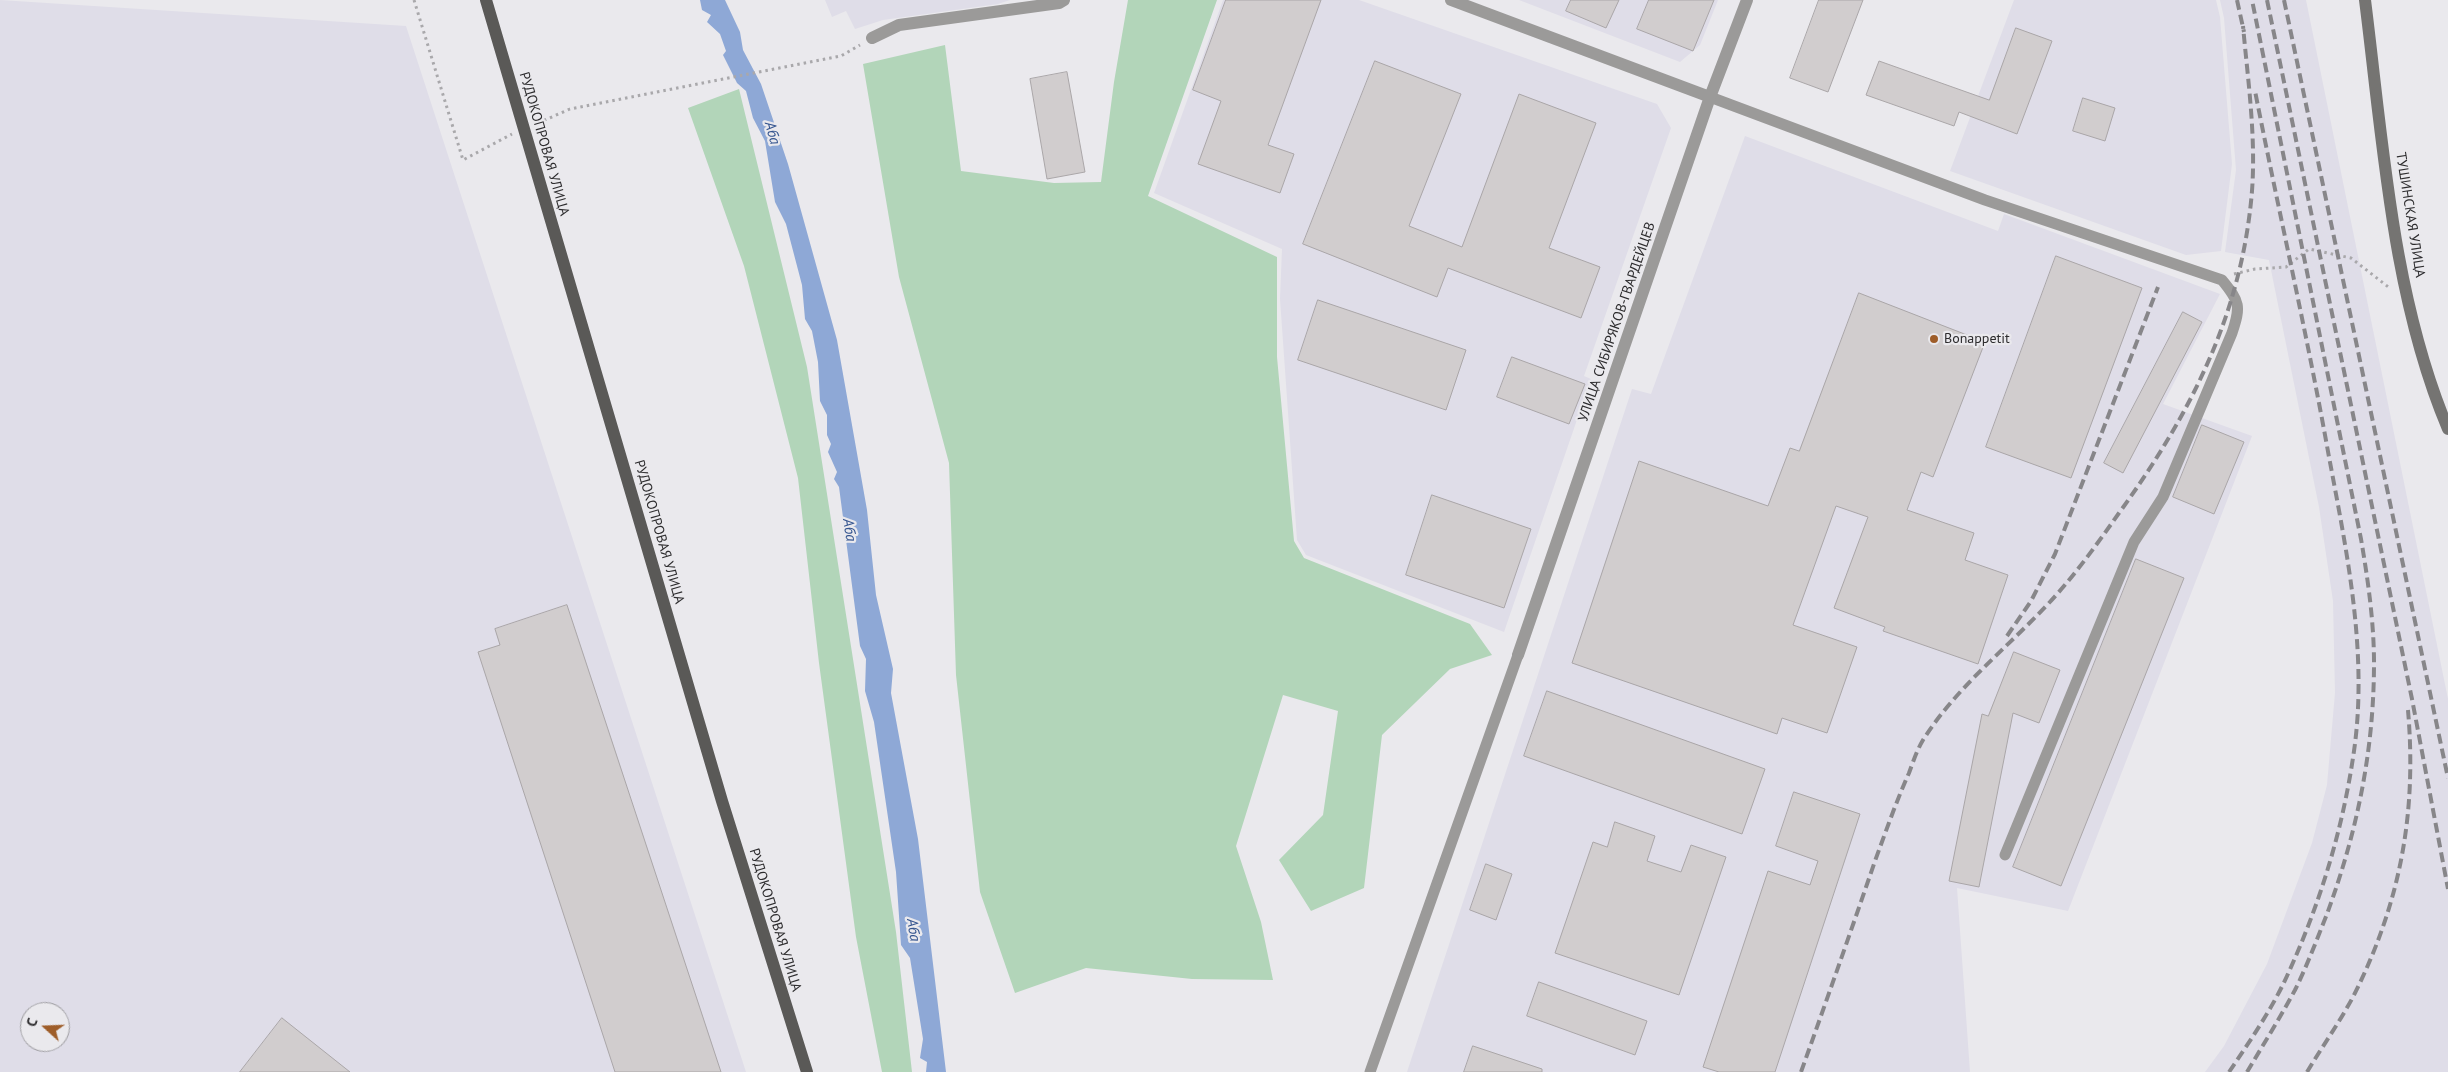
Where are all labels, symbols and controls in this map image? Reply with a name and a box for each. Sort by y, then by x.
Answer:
street label: РУДОКОПРОВАЯ УЛИЦА [515,70,573,218]
water label: Аба [760,120,784,146]
street label: ТУШИНСКАЯ УЛИЦА [2392,151,2428,279]
street label: УЛИЦА СИБИРЯКОВ-ГВАРДЕЙЦЕВ [1575,220,1659,424]
place label: Bonappetit [1944,331,2010,347]
marker: Bonappetit [1928,333,1940,345]
street label: РУДОКОПРОВАЯ УЛИЦА [630,458,688,606]
water label: Аба [838,517,860,543]
street label: РУДОКОПРОВАЯ УЛИЦА [745,846,805,994]
water label: Аба [902,917,924,943]
north arrow [20,1002,70,1052]
text: С [22,1015,42,1029]

